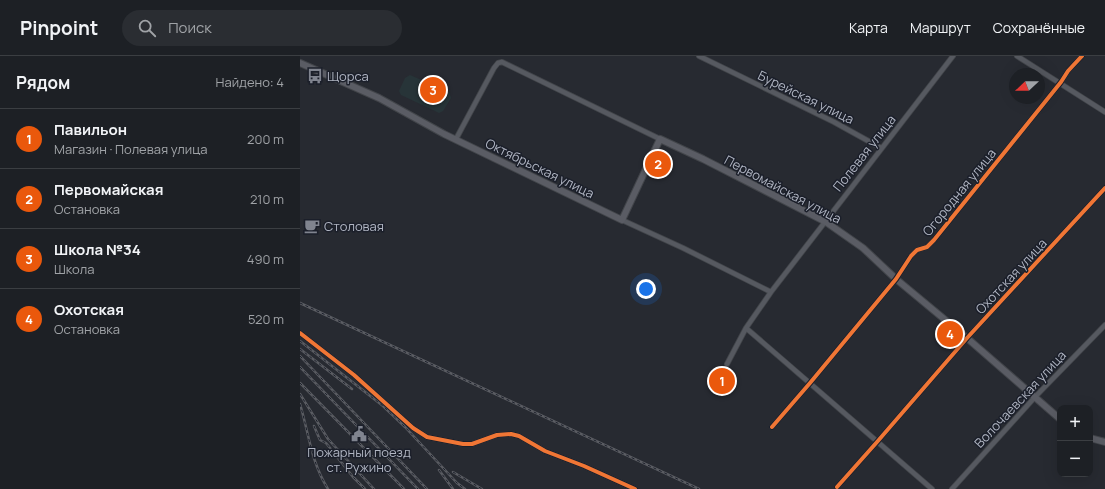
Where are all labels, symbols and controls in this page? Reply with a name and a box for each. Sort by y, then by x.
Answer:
search box [122,10,402,46]
text: Pinpoint [20,15,98,41]
icon: search [136,17,158,39]
text: Поиск [168,17,212,38]
text: Карта [849,18,888,37]
text: Маршрут [910,18,971,37]
text: Сохранённые [993,18,1085,37]
street label: Бурейская улица [755,66,857,128]
bus stop icon: Щорса [306,67,324,85]
place label: Щорса [327,67,369,85]
north arrow [1009,68,1045,104]
text: Рядом [16,71,70,94]
text: Найдено: 4 [216,73,284,91]
pin: 3 [420,75,446,105]
street label: Полевая улица [828,111,900,195]
text: Павильон [54,119,127,140]
text: 1 [26,130,32,148]
text: 200 m [247,130,284,148]
street label: Октябрьская улица [483,134,597,202]
text: Магазин · Полевая улица [54,140,207,158]
street label: Огородная улица [918,145,1000,239]
pin: 2 [645,149,671,179]
street label: Первомайская улица [721,151,845,227]
text: Первомайская [54,179,164,200]
text: 2 [25,190,33,208]
text: 210 m [250,190,284,208]
text: Остановка [54,200,120,218]
cafe icon: Столовая [303,217,321,235]
place label: Столовая [324,217,384,235]
street label: Охотская улица [971,234,1051,318]
text: Школа №34 [54,239,141,260]
text: 3 [25,250,33,268]
text: 490 m [247,250,284,268]
text: Школа [54,260,95,278]
your location [636,279,656,299]
text: Охотская [54,299,124,320]
text: 4 [25,310,33,328]
text: 520 m [248,310,284,328]
pin: 4 [937,319,963,349]
text: Остановка [54,320,120,338]
street label: Волочаевская улица [970,346,1070,452]
pin: 1 [709,366,735,396]
map controls [1057,405,1093,477]
button: + [1057,405,1093,441]
public building icon: Пожарный поезд ст. Ружино [350,425,368,443]
button: − [1057,441,1093,477]
place label: Пожарный поезд ст. Ружино [307,443,411,476]

